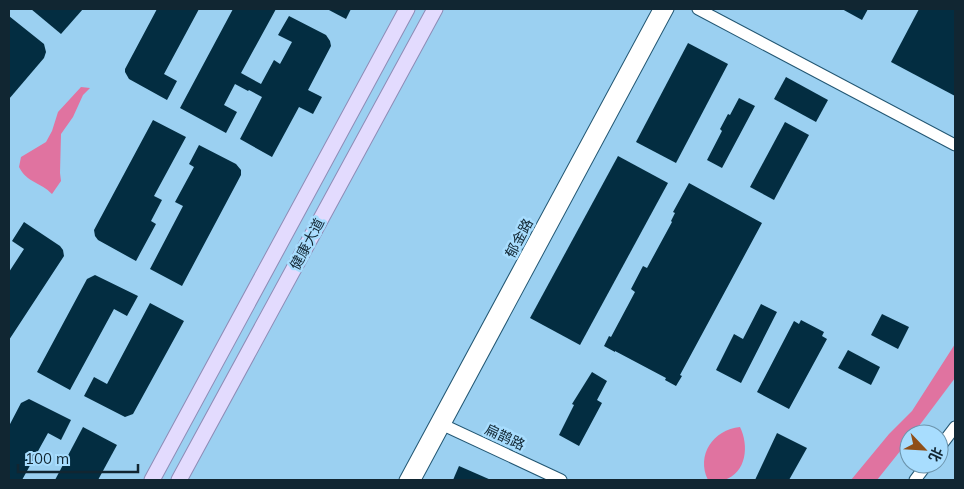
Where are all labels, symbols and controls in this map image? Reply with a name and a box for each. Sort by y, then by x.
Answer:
street label: 健康大道 [286,215,328,273]
street label: 郁金路 [501,215,537,261]
street label: 扁鹊路 [482,420,528,454]
north arrow [899,424,949,474]
scale bar [18,442,138,474]
text: 北 [925,444,947,465]
text: 100 m [25,449,69,468]

